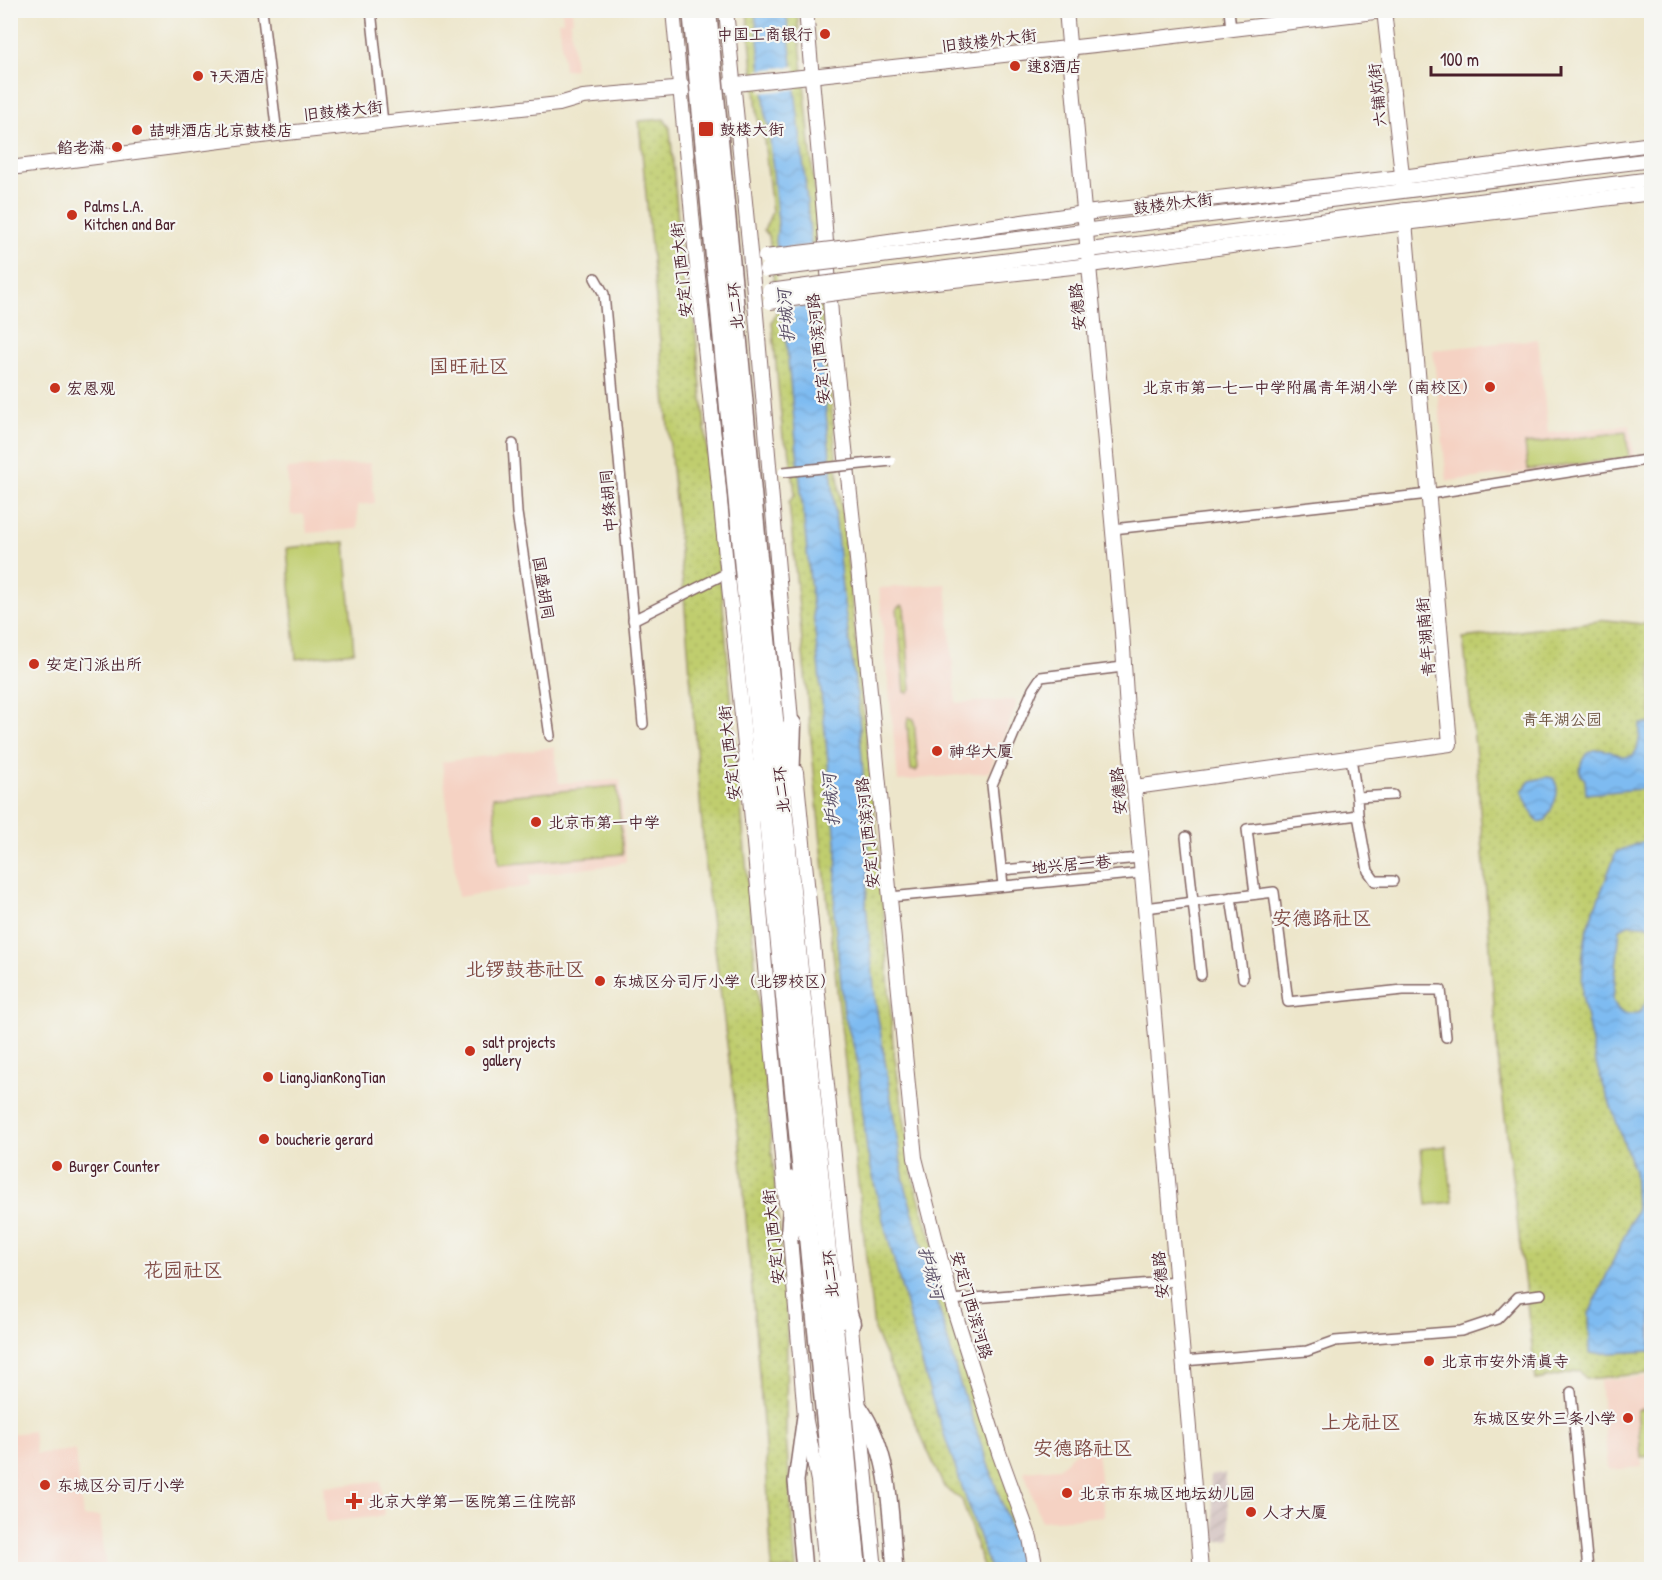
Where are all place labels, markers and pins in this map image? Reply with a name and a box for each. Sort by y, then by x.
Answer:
place label: 中国工商银行 [717,23,813,45]
marker: 中国工商银行 [818,27,832,41]
place label: 速8酒店 [1027,55,1082,77]
marker: 速8酒店 [1008,59,1022,73]
place label: 7天酒店 [210,65,266,87]
marker: 7天酒店 [191,69,205,83]
place label: 鼓楼大街 [720,118,784,140]
place label: 喆啡酒店北京鼓楼店 [149,119,293,141]
marker: 鼓楼大街 [697,120,715,138]
marker: 喆啡酒店北京鼓楼店 [130,123,144,137]
place label: 餡老滿 [57,136,105,158]
marker: 餡老滿 [110,140,124,154]
place label: Palms L.A. Kitchen and Bar [84,195,176,235]
marker: Palms L.A. Kitchen and Bar [65,208,79,222]
place label: 北京市第一七一中学附属青年湖小学（南校区） [1142,376,1478,398]
place label: 宏恩观 [67,377,115,399]
marker: 北京市第一七一中学附属青年湖小学（南校区） [1483,380,1497,394]
marker: 宏恩观 [48,381,62,395]
place label: 安定门派出所 [46,653,142,675]
marker: 安定门派出所 [27,657,41,671]
place label: 神华大厦 [949,740,1013,762]
marker: 神华大厦 [930,744,944,758]
place label: 北京市第一中学 [548,811,660,833]
marker: 北京市第一中学 [529,815,543,829]
place label: 东城区分司厅小学（北锣校区） [612,970,836,992]
marker: 东城区分司厅小学（北锣校区） [593,974,607,988]
place label: salt projects gallery [482,1031,555,1071]
marker: salt projects gallery [463,1044,477,1058]
place label: LiangJianRongTian [280,1066,386,1088]
marker: LiangJianRongTian [261,1070,275,1084]
place label: boucherie gerard [276,1128,373,1150]
marker: boucherie gerard [257,1132,271,1146]
place label: Burger Counter [69,1155,160,1177]
marker: Burger Counter [50,1159,64,1173]
place label: 北京市安外清真寺 [1441,1350,1569,1372]
marker: 北京市安外清真寺 [1422,1354,1436,1368]
place label: 东城区安外三条小学 [1472,1407,1616,1429]
marker: 东城区安外三条小学 [1621,1411,1635,1425]
place label: 东城区分司厅小学 [57,1474,185,1496]
marker: 东城区分司厅小学 [38,1478,52,1492]
place label: 北京市东城区地坛幼儿园 [1079,1482,1255,1504]
marker: 北京市东城区地坛幼儿园 [1060,1486,1074,1500]
place label: 北京大学第一医院第三住院部 [368,1490,576,1512]
marker: 北京大学第一医院第三住院部 [345,1492,363,1510]
place label: 人才大厦 [1263,1501,1327,1523]
marker: 人才大厦 [1244,1505,1258,1519]

